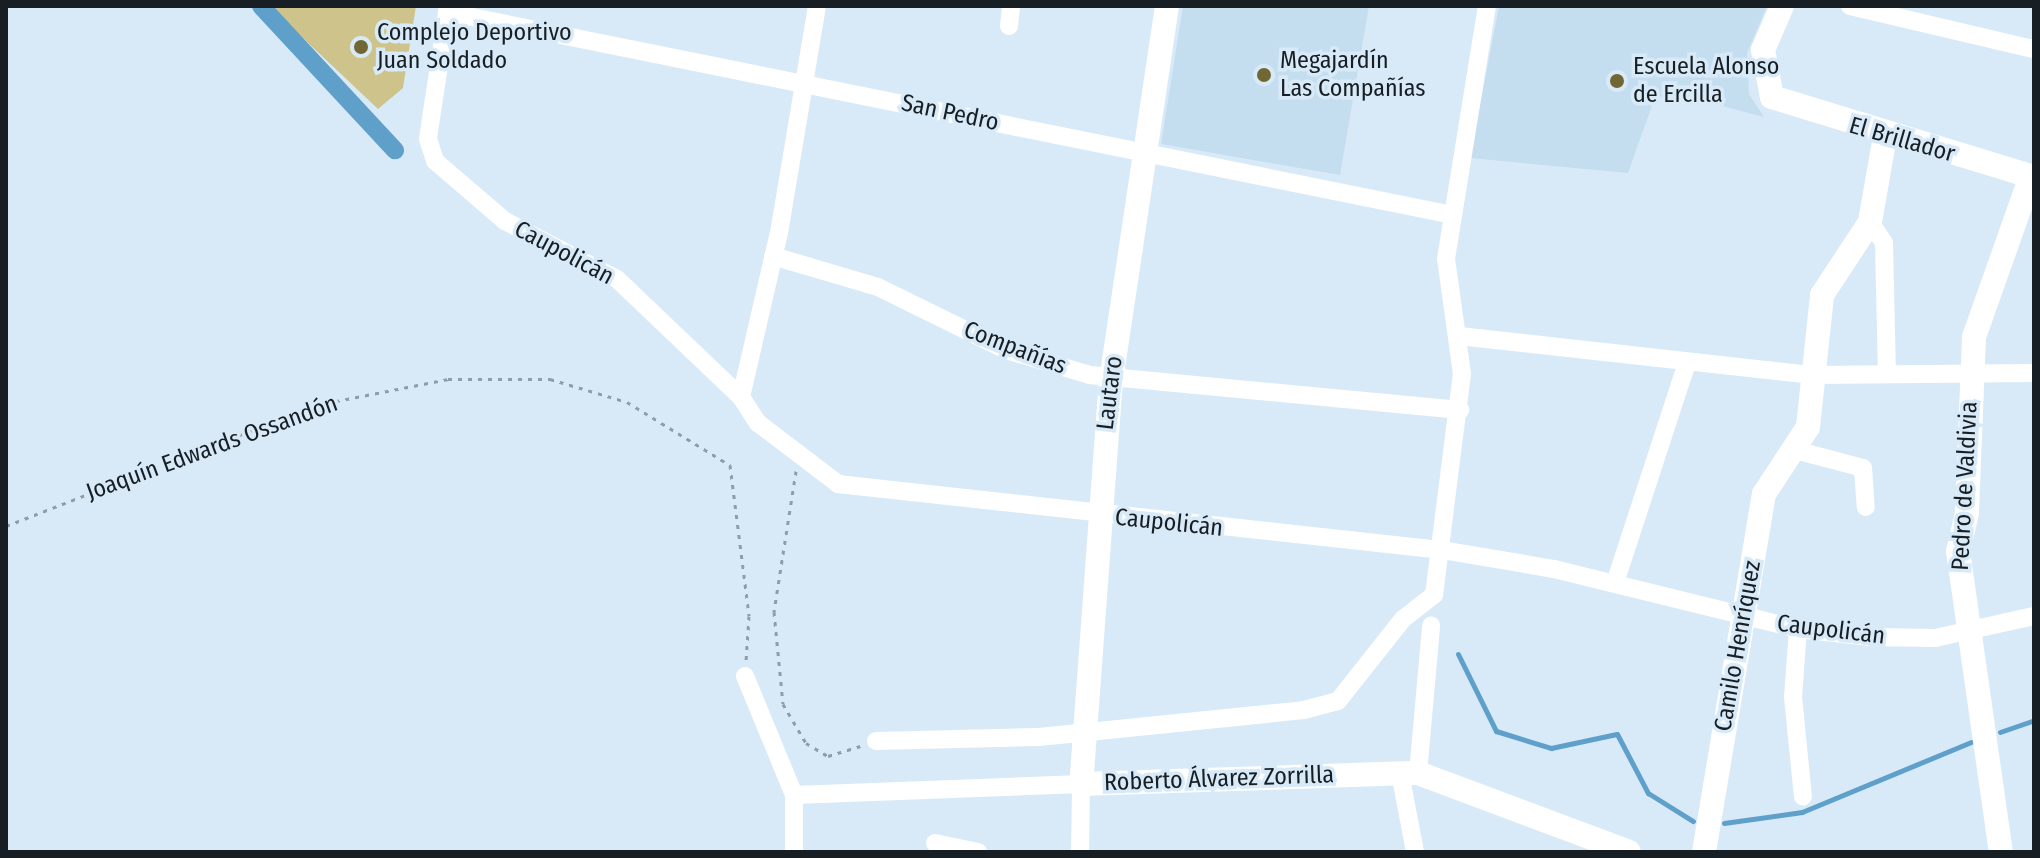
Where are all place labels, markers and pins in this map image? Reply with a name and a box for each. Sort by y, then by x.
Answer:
place label: Complejo Deportivo Juan Soldado [377,19,572,75]
marker: Complejo Deportivo Juan Soldado [352,38,370,56]
place label: Megajardín Las Compañías [1280,47,1426,103]
place label: Escuela Alonso de Ercilla [1633,53,1779,109]
marker: Megajardín Las Compañías [1255,66,1273,84]
marker: Escuela Alonso de Ercilla [1608,72,1626,90]

